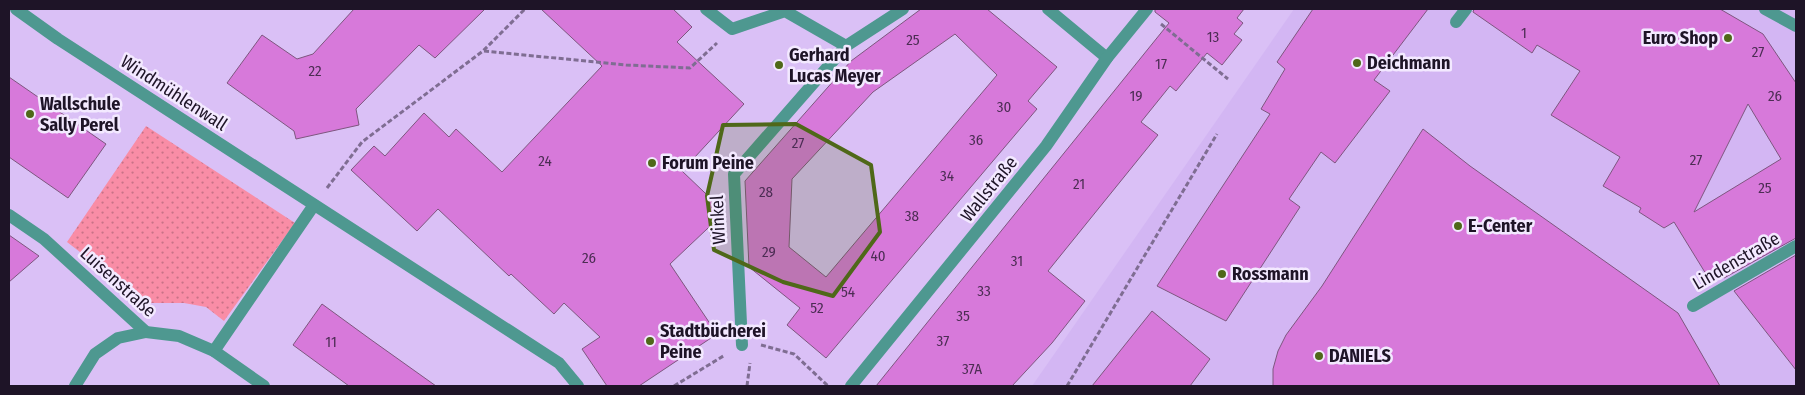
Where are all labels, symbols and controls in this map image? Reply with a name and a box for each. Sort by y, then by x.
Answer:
house number: 1 [1521,24,1527,42]
place label: Euro Shop [1643,27,1718,49]
house number: 13 [1207,28,1220,46]
house number: 25 [906,31,920,49]
marker: Euro Shop [1722,32,1734,44]
house number: 27 [1752,43,1764,61]
place label: Gerhard Lucas Meyer [789,44,881,87]
street label: Windmühlenwall [117,50,232,136]
place label: Deichmann [1367,52,1450,74]
house number: 17 [1155,55,1167,73]
marker: Deichmann [1351,57,1363,69]
marker: Gerhard Lucas Meyer [773,59,785,71]
house number: 22 [308,62,322,80]
house number: 19 [1129,87,1143,105]
house number: 26 [1768,87,1782,105]
place label: Wallschule Sally Perel [40,93,120,136]
house number: 30 [997,98,1011,116]
marker: Wallschule Sally Perel [24,108,36,120]
house number: 36 [969,131,983,149]
house number: 27 [792,134,804,152]
house number: 27 [1690,151,1702,169]
house number: 24 [538,152,552,170]
place label: Forum Peine [662,152,754,174]
street label: Wallstraße [956,152,1022,226]
marker: Forum Peine [646,157,658,169]
house number: 34 [940,167,954,185]
house number: 21 [1073,175,1085,193]
house number: 25 [1758,179,1772,197]
house number: 28 [759,183,773,201]
street label: Winkel [706,195,730,245]
house number: 38 [905,207,919,225]
place label: E-Center [1468,215,1533,237]
marker: E-Center [1452,220,1464,232]
street label: Lindenstraße [1689,227,1783,295]
street label: Luisenstraße [76,242,160,322]
house number: 29 [762,243,776,261]
house number: 40 [870,247,886,265]
house number: 26 [582,249,596,267]
house number: 31 [1011,252,1023,270]
place label: Rossmann [1232,263,1309,285]
marker: Rossmann [1216,268,1228,280]
house number: 33 [977,282,991,300]
house number: 54 [841,283,855,301]
house number: 52 [810,299,824,317]
house number: 35 [956,307,970,325]
place label: Stadtbücherei Peine [660,320,766,363]
house number: 37 [937,332,949,350]
house number: 11 [325,333,337,351]
marker: Stadtbücherei Peine [644,335,656,347]
place label: DANIELS [1329,345,1391,367]
marker: DANIELS [1313,350,1325,362]
house number: 37A [962,360,982,378]

